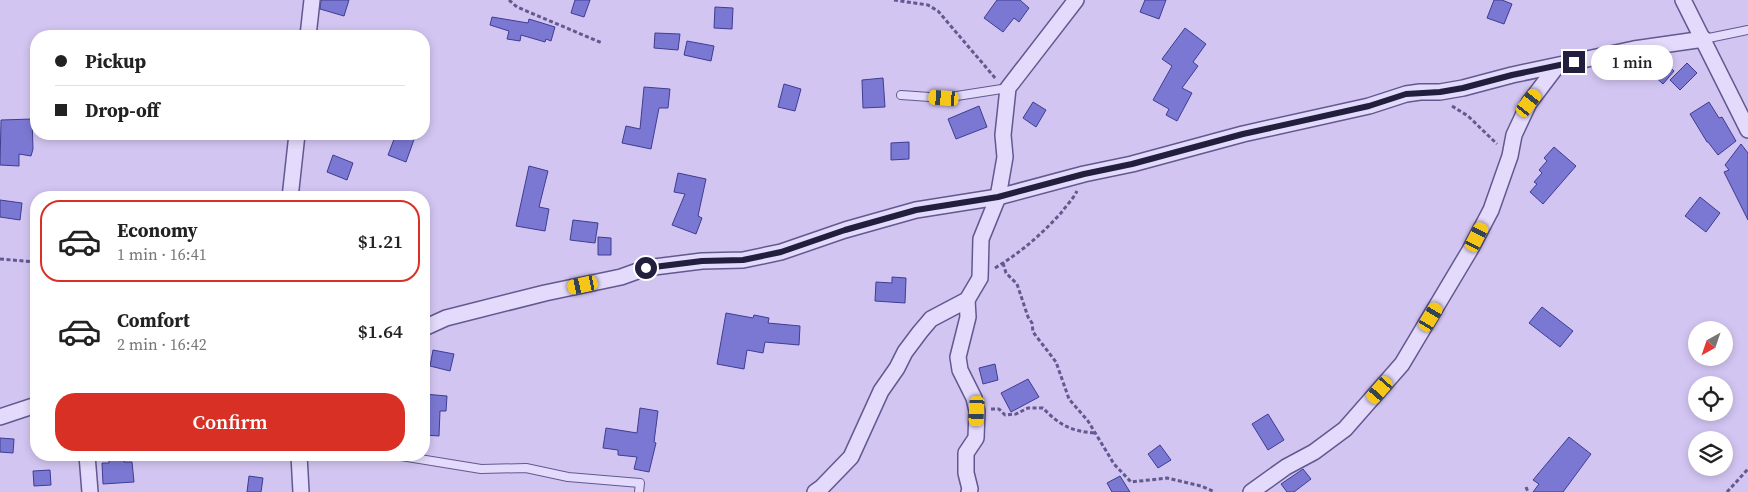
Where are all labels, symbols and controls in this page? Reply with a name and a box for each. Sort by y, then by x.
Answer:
callout: 1 min [1592,44,1674,80]
text: Pickup [85,48,146,74]
route end [1563,51,1585,73]
text: 1 min [1611,51,1653,73]
car [1513,87,1544,119]
car [928,89,959,107]
text: Drop-off [85,97,159,123]
text: Economy [117,217,198,243]
icon: car [57,219,102,264]
car [1463,220,1490,254]
text: $1.21 [358,228,403,254]
text: 1 min · 16:41 [117,243,207,265]
route start [635,257,657,279]
car [566,275,599,295]
car [1416,300,1445,334]
text: Comfort [117,307,190,333]
icon: car [57,309,102,354]
text: $1.64 [358,318,403,344]
north arrow [1688,321,1732,366]
map controls [1688,321,1733,476]
text: 2 min · 16:42 [117,333,207,355]
car [1364,374,1395,406]
button: locate [1688,376,1733,421]
button: Confirm [55,393,405,451]
car [968,396,985,426]
button: layers [1688,431,1733,476]

